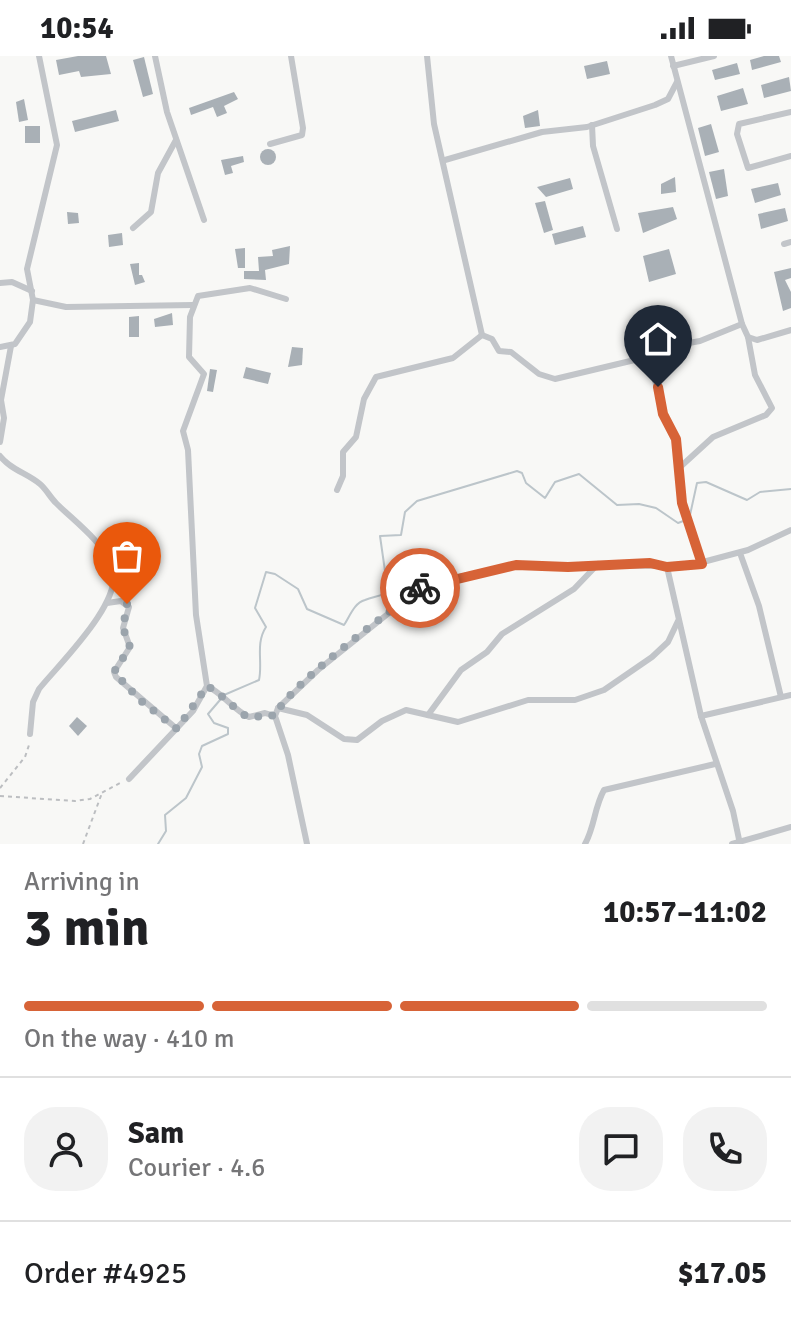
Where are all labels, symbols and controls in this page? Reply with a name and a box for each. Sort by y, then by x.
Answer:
text: 10:54 [40,10,114,47]
pin [624,305,692,387]
icon: home [636,317,680,361]
pin [93,522,161,604]
icon: bag [105,534,149,578]
courier [380,548,460,628]
icon: bike [398,566,442,610]
text: Arriving in [24,866,140,898]
text: 10:57–11:02 [603,894,767,931]
text: 3 min [24,896,150,960]
text: On the way · 410 m [24,1023,234,1055]
button: person [24,1107,108,1191]
button: chat [579,1107,663,1191]
button: phone [683,1107,767,1191]
text: Sam [128,1115,184,1152]
text: Courier · 4.6 [128,1152,265,1184]
text: Order #4925 [24,1255,187,1292]
text: $17.05 [677,1255,767,1292]

